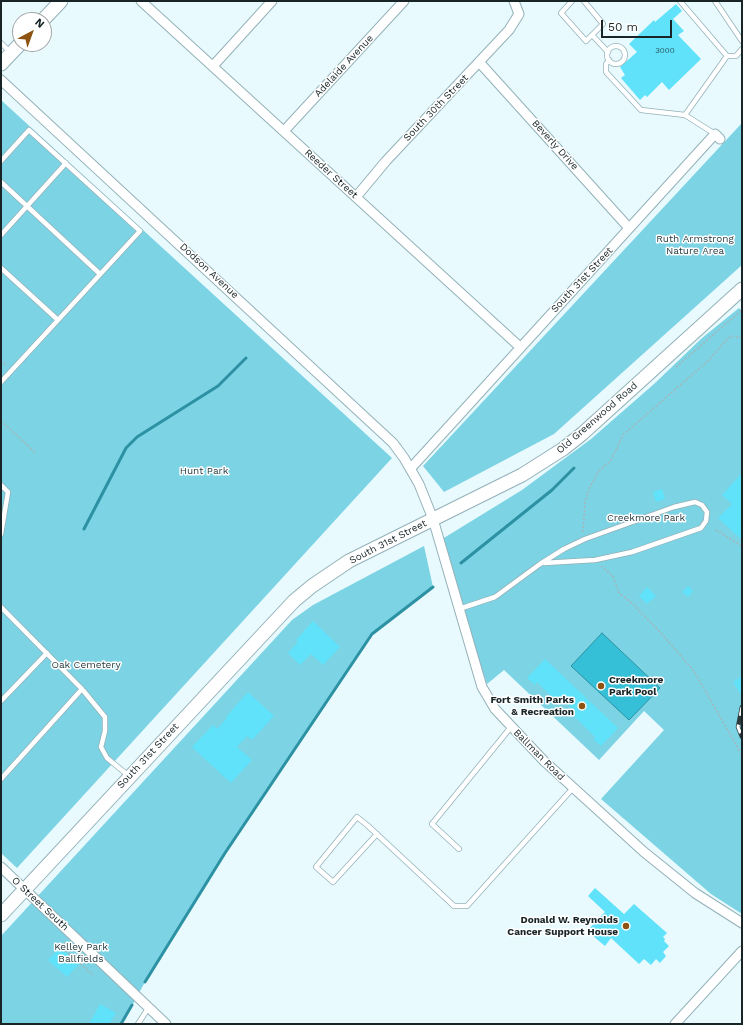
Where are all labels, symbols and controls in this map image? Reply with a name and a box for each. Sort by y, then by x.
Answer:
north arrow [12,12,52,52]
scale bar [603,12,674,38]
text: N [32,16,47,31]
text: 50 m [608,20,638,34]
street label: Adelaide Avenue [312,32,376,100]
house number: 3000 [655,46,675,56]
street label: South 30th Street [401,72,471,144]
street label: Beverly Drive [529,117,581,173]
street label: Reeder Street [302,147,360,201]
park label: Ruth Armstrong Nature Area [656,233,734,256]
street label: Dodson Avenue [177,241,241,301]
street label: South 31st Street [549,245,615,315]
street label: Old Greenwood Road [554,380,640,456]
park label: Hunt Park [180,465,228,477]
park label: Creekmore Park [607,512,685,524]
street label: South 31st Street [347,517,429,567]
park label: Oak Cemetery [51,659,121,671]
place label: Creekmore Park Pool [609,674,663,698]
marker: Creekmore Park Pool [596,681,606,691]
place label: Fort Smith Parks & Recreation [490,694,574,718]
marker: Fort Smith Parks & Recreation [577,701,587,711]
street label: South 31st Street [115,721,181,791]
street label: Ballman Road [511,727,567,783]
street label: O Street South [9,875,71,933]
place label: Donald W. Reynolds Cancer Support House [507,914,618,938]
marker: Donald W. Reynolds Cancer Support House [621,921,631,931]
park label: Kelley Park Ballfields [54,941,108,964]

